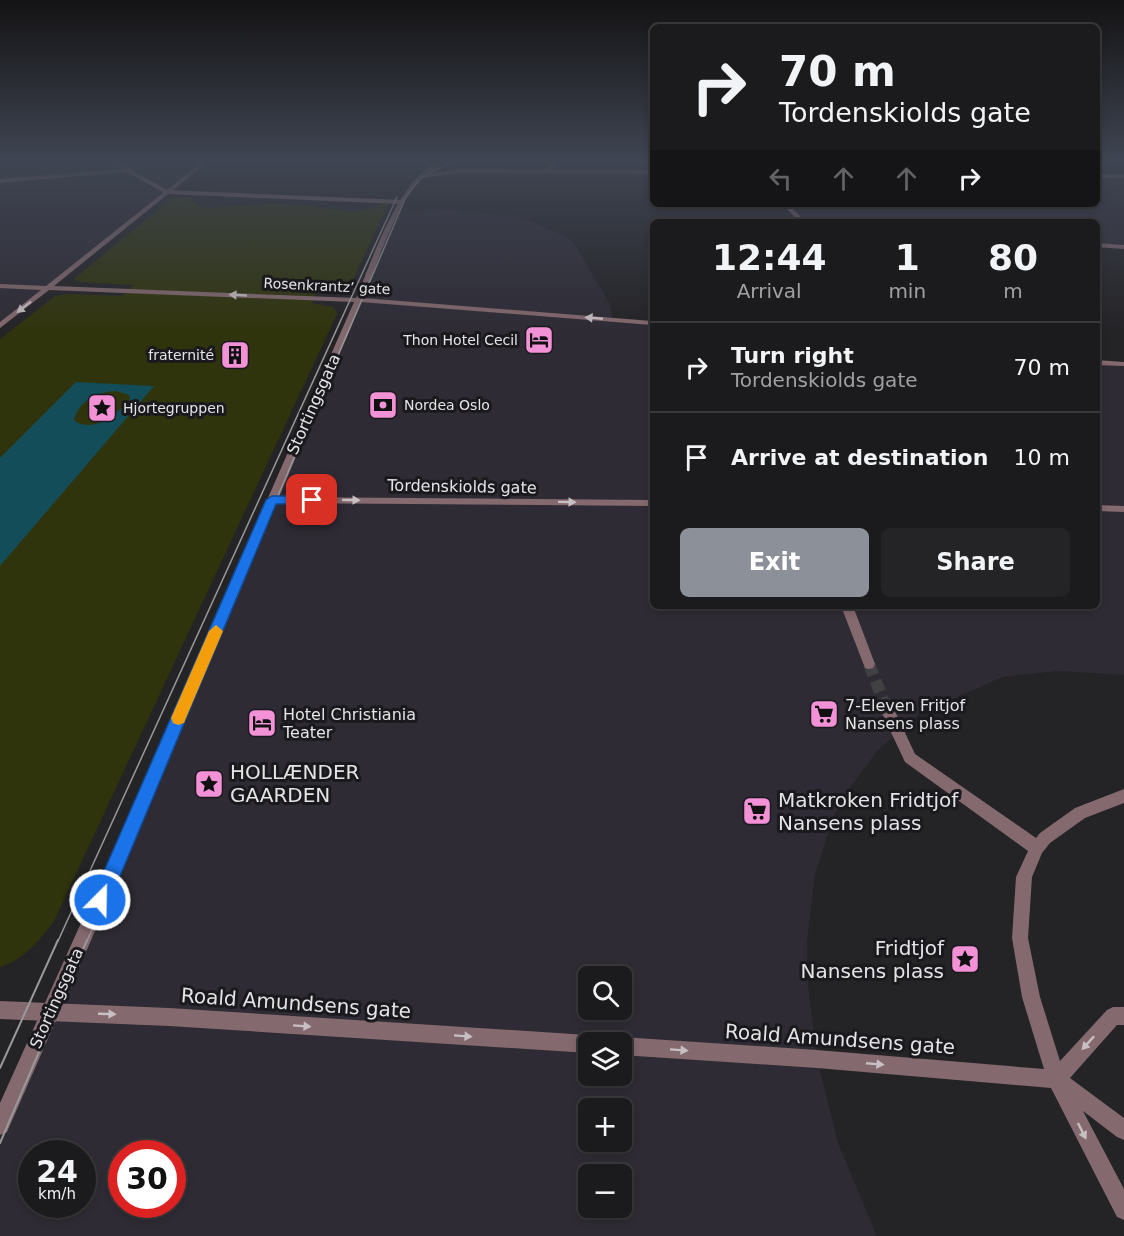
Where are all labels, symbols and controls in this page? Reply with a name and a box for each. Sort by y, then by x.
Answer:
text: 70 m [779,47,896,96]
icon: right [680,48,758,126]
text: Tordenskiolds gate [779,97,1031,128]
icon: left [764,162,797,195]
icon: ahead [827,162,860,195]
icon: ahead [890,162,923,195]
icon: right [953,162,986,195]
text: 12:44 [712,237,826,278]
text: 1 [895,237,920,278]
text: 80 [988,237,1038,278]
street label: Rosenkrantz’ gate [263,275,391,297]
text: Arrival [737,279,802,303]
text: min [888,279,926,303]
text: m [1003,279,1023,303]
one-way arrow [228,290,247,299]
one-way arrow [16,301,32,314]
one-way arrow [585,313,604,323]
hotel icon: Thon Hotel Cecil [523,324,555,356]
place label: Thon Hotel Cecil [402,332,518,348]
building icon: fraternité [219,339,251,371]
text: Turn right [731,343,854,368]
place label: fraternité [148,347,214,363]
street label: Stortingsgata [283,351,344,457]
icon: right [680,351,713,384]
text: 70 m [1014,355,1070,380]
text: Tordenskiolds gate [731,368,918,392]
bank icon: Nordea Oslo [367,389,399,421]
place icon: Hjortegruppen [86,392,118,424]
place label: Nordea Oslo [404,397,490,413]
place label: Hjortegruppen [123,400,225,416]
icon: arrive [680,441,713,474]
text: Arrive at destination [731,445,988,470]
text: 10 m [1014,445,1070,470]
pin [286,474,337,525]
street label: Tordenskiolds gate [386,476,537,497]
icon: arrive [295,483,328,516]
one-way arrow [342,495,361,505]
one-way arrow [558,497,577,507]
button: Exit [680,528,869,597]
button: Share [881,528,1070,597]
place label: 7-Eleven Fritjof Nansens plass [845,696,965,733]
supermarket icon: 7-Eleven Fritjof Nansens plass [808,698,840,730]
place label: Hotel Christiania Teater [282,705,416,742]
hotel icon: Hotel Christiania Teater [246,707,278,739]
place label: HOLLÆNDER GAARDEN [230,760,360,807]
place icon: HOLLÆNDER GAARDEN [193,768,225,800]
place label: Matkroken Fridtjof Nansens plass [778,788,959,835]
supermarket icon: Matkroken Fridtjof Nansens plass [741,795,773,827]
position arrow [68,868,132,932]
place label: Fridtjof Nansens plass [801,936,945,983]
place icon: Fridtjof Nansens plass [949,943,981,975]
street label: Stortingsgata [26,945,87,1051]
map controls [578,966,632,1218]
button: search [578,966,632,1020]
street label: Roald Amundsens gate [180,983,412,1023]
one-way arrow [98,1009,117,1019]
street label: Roald Amundsens gate [724,1019,956,1059]
one-way arrow [292,1021,311,1030]
one-way arrow [453,1031,472,1041]
button: layers [578,1032,632,1086]
one-way arrow [1082,1035,1095,1050]
one-way arrow [670,1045,689,1055]
one-way arrow [866,1059,885,1069]
button: + [578,1098,632,1152]
one-way arrow [1077,1122,1087,1139]
speed limit sign: 30 [108,1140,186,1218]
text: 24 [36,1154,78,1189]
button: − [578,1164,632,1218]
text: km/h [38,1185,76,1203]

